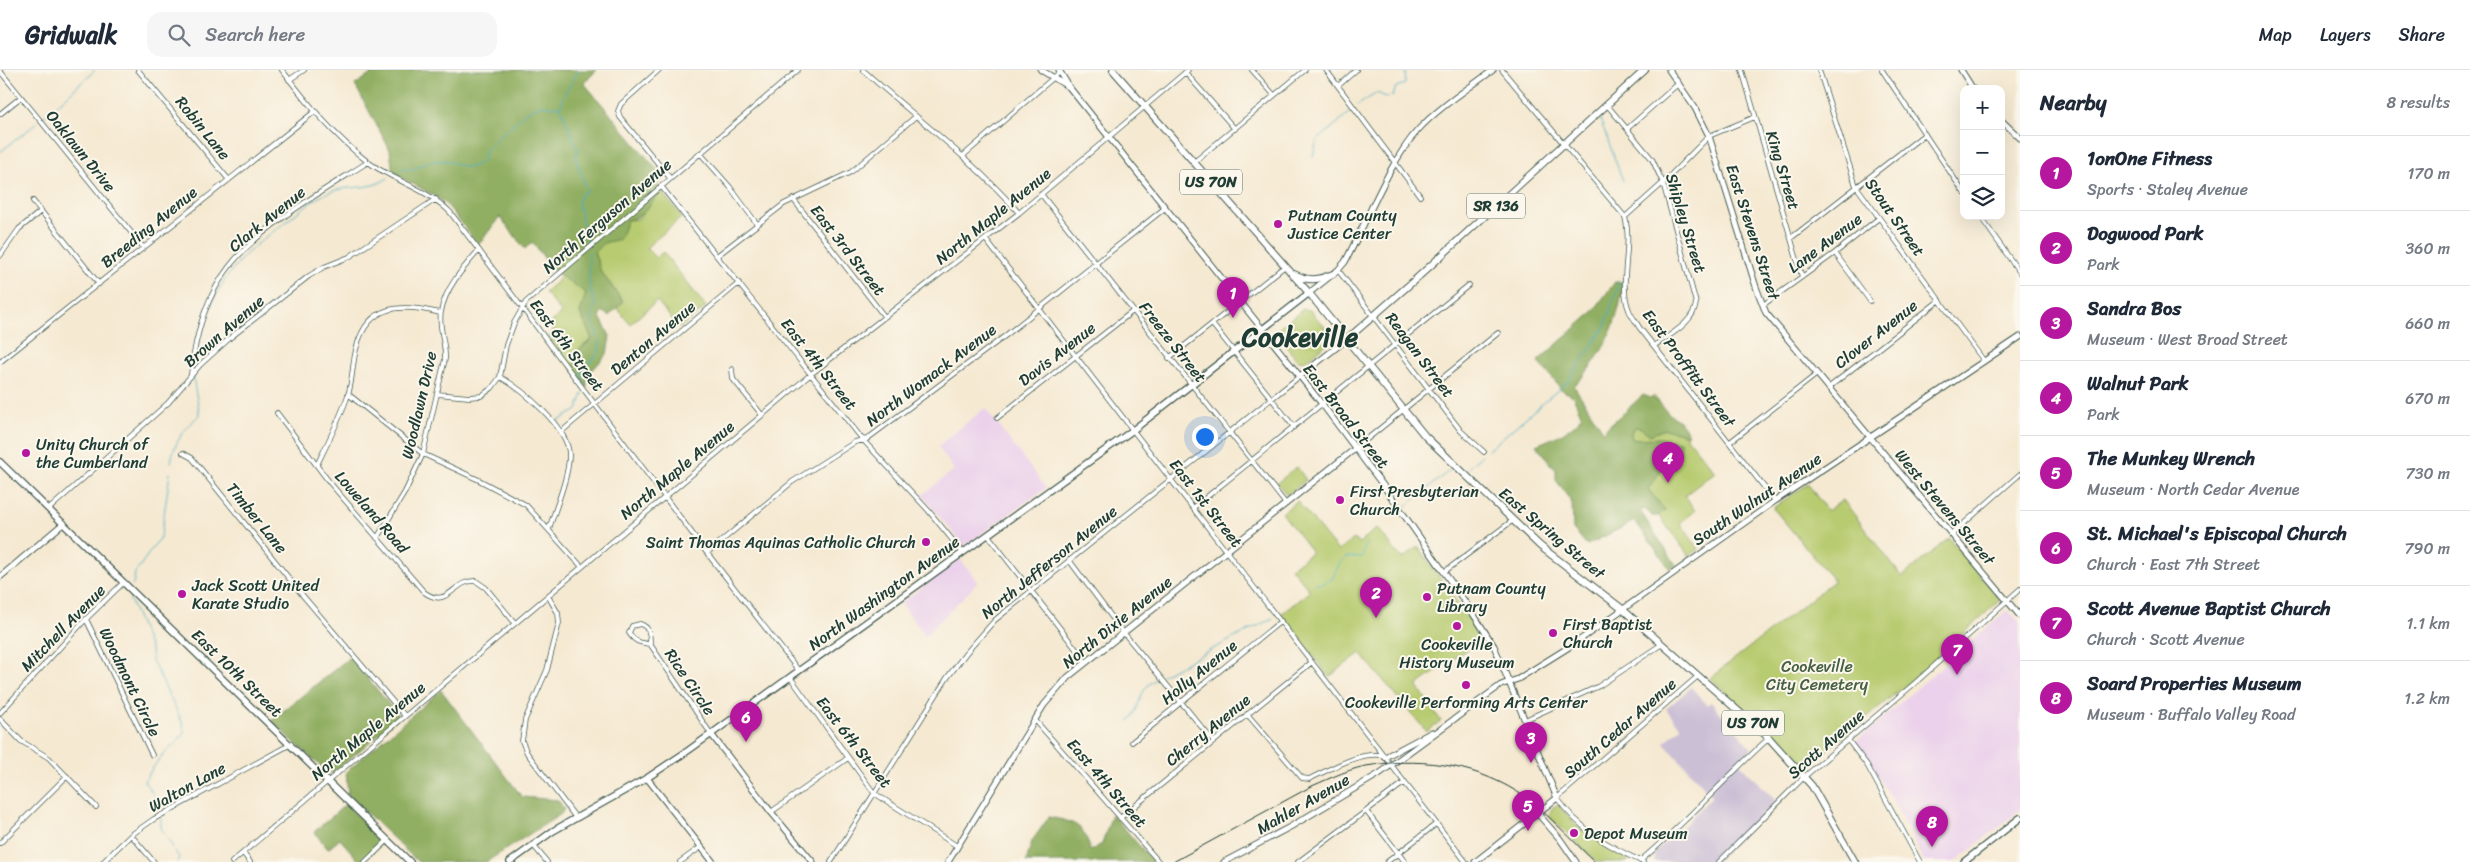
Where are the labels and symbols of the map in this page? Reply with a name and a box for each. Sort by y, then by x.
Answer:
street label: Robin Lane [168,89,238,167]
street label: Oaklawn Drive [38,103,124,199]
street label: King Street [1757,127,1809,213]
street label: North Ferguson Avenue [535,151,679,281]
street label: North Maple Avenue [928,160,1058,272]
street label: East Stevens Street [1717,160,1789,304]
street label: Shipley Street [1657,169,1715,277]
road number: US 70N [1180,170,1242,194]
street label: Stout Street [1857,171,1933,263]
street label: Breeding Avenue [94,178,204,275]
street label: Clark Avenue [222,178,312,260]
road number: SR 136 [1467,194,1525,218]
street label: East 3rd Street [803,198,893,302]
place label: Putnam County Justice Center [1287,201,1397,248]
street label: Lane Avenue [1781,205,1869,281]
marker: Putnam County Justice Center [1272,218,1284,230]
pin: 1 [1217,277,1249,318]
street label: Brown Avenue [177,287,271,375]
street label: East 6th Street [522,292,612,398]
street label: Clover Avenue [1828,292,1924,376]
street label: Denton Avenue [603,293,703,383]
street label: Freeze Street [1131,295,1215,389]
street label: East Proffitt Street [1635,302,1744,434]
street label: Reagan Street [1378,306,1462,404]
street label: East 4th Street [773,311,865,417]
street label: Davis Avenue [1012,314,1102,394]
district label: Cookeville [1241,314,1359,360]
street label: North Womack Avenue [859,316,1003,434]
street label: Woodlawn Drive [393,348,445,462]
street label: East Broad Street [1295,357,1397,475]
street label: North Maple Avenue [613,413,741,527]
your location [1192,424,1218,450]
place label: Unity Church of the Cumberland [36,430,150,477]
pin: 4 [1652,442,1684,483]
street label: West Stevens Street [1887,442,2003,572]
street label: South Walnut Avenue [1686,445,1828,553]
marker: Unity Church of the Cumberland [20,447,32,459]
street label: East 1st Street [1162,452,1250,554]
street label: Loweland Road [327,464,418,562]
street label: Timber Lane [219,476,295,560]
place label: First Presbyterian Church [1350,477,1479,524]
street label: East Spring Street [1492,479,1612,587]
marker: First Presbyterian Church [1334,494,1346,506]
street label: North Jefferson Avenue [974,497,1124,627]
place label: Saint Thomas Aquinas Catholic Church [646,528,916,557]
street label: North Washington Avenue [802,528,966,658]
marker: Saint Thomas Aquinas Catholic Church [920,536,932,548]
street label: North Dixie Avenue [1055,568,1179,676]
place label: Jack Scott United Karate Studio [191,571,321,618]
place label: Putnam County Library [1437,574,1546,621]
street label: Mitchell Avenue [13,577,113,679]
pin: 2 [1360,577,1392,618]
marker: Jack Scott United Karate Studio [176,588,188,600]
marker: Putnam County Library [1421,591,1433,603]
place label: First Baptist Church [1563,610,1652,657]
marker: Cookeville History Museum [1451,620,1463,632]
street label: East 10th Street [184,621,290,725]
street label: Woodmont Circle [91,622,169,742]
marker: First Baptist Church [1547,627,1559,639]
place label: Cookeville History Museum [1399,630,1515,677]
street label: Holly Avenue [1154,632,1244,712]
pin: 7 [1941,634,1973,675]
street label: Rice Circle [657,642,723,722]
park label: Cookeville City Cemetery [1766,652,1869,699]
street label: South Cedar Avenue [1557,670,1683,786]
street label: North Maple Avenue [304,674,432,788]
marker: Cookeville Performing Arts Center [1460,679,1472,691]
street label: Cherry Avenue [1159,686,1257,774]
place label: Cookeville Performing Arts Center [1345,688,1589,717]
street label: East 6th Street [809,690,899,794]
pin: 6 [730,701,762,742]
street label: Scott Avenue [1781,702,1871,786]
road number: US 70N [1722,710,1784,736]
pin: 3 [1515,722,1547,763]
street label: East 4th Street [1059,731,1155,835]
street label: Walton Lane [143,754,231,820]
street label: Mahler Avenue [1251,765,1355,843]
pin: 5 [1512,790,1544,831]
pin: 8 [1916,806,1948,847]
place label: Depot Museum [1584,819,1687,848]
marker: Depot Museum [1568,827,1580,839]

